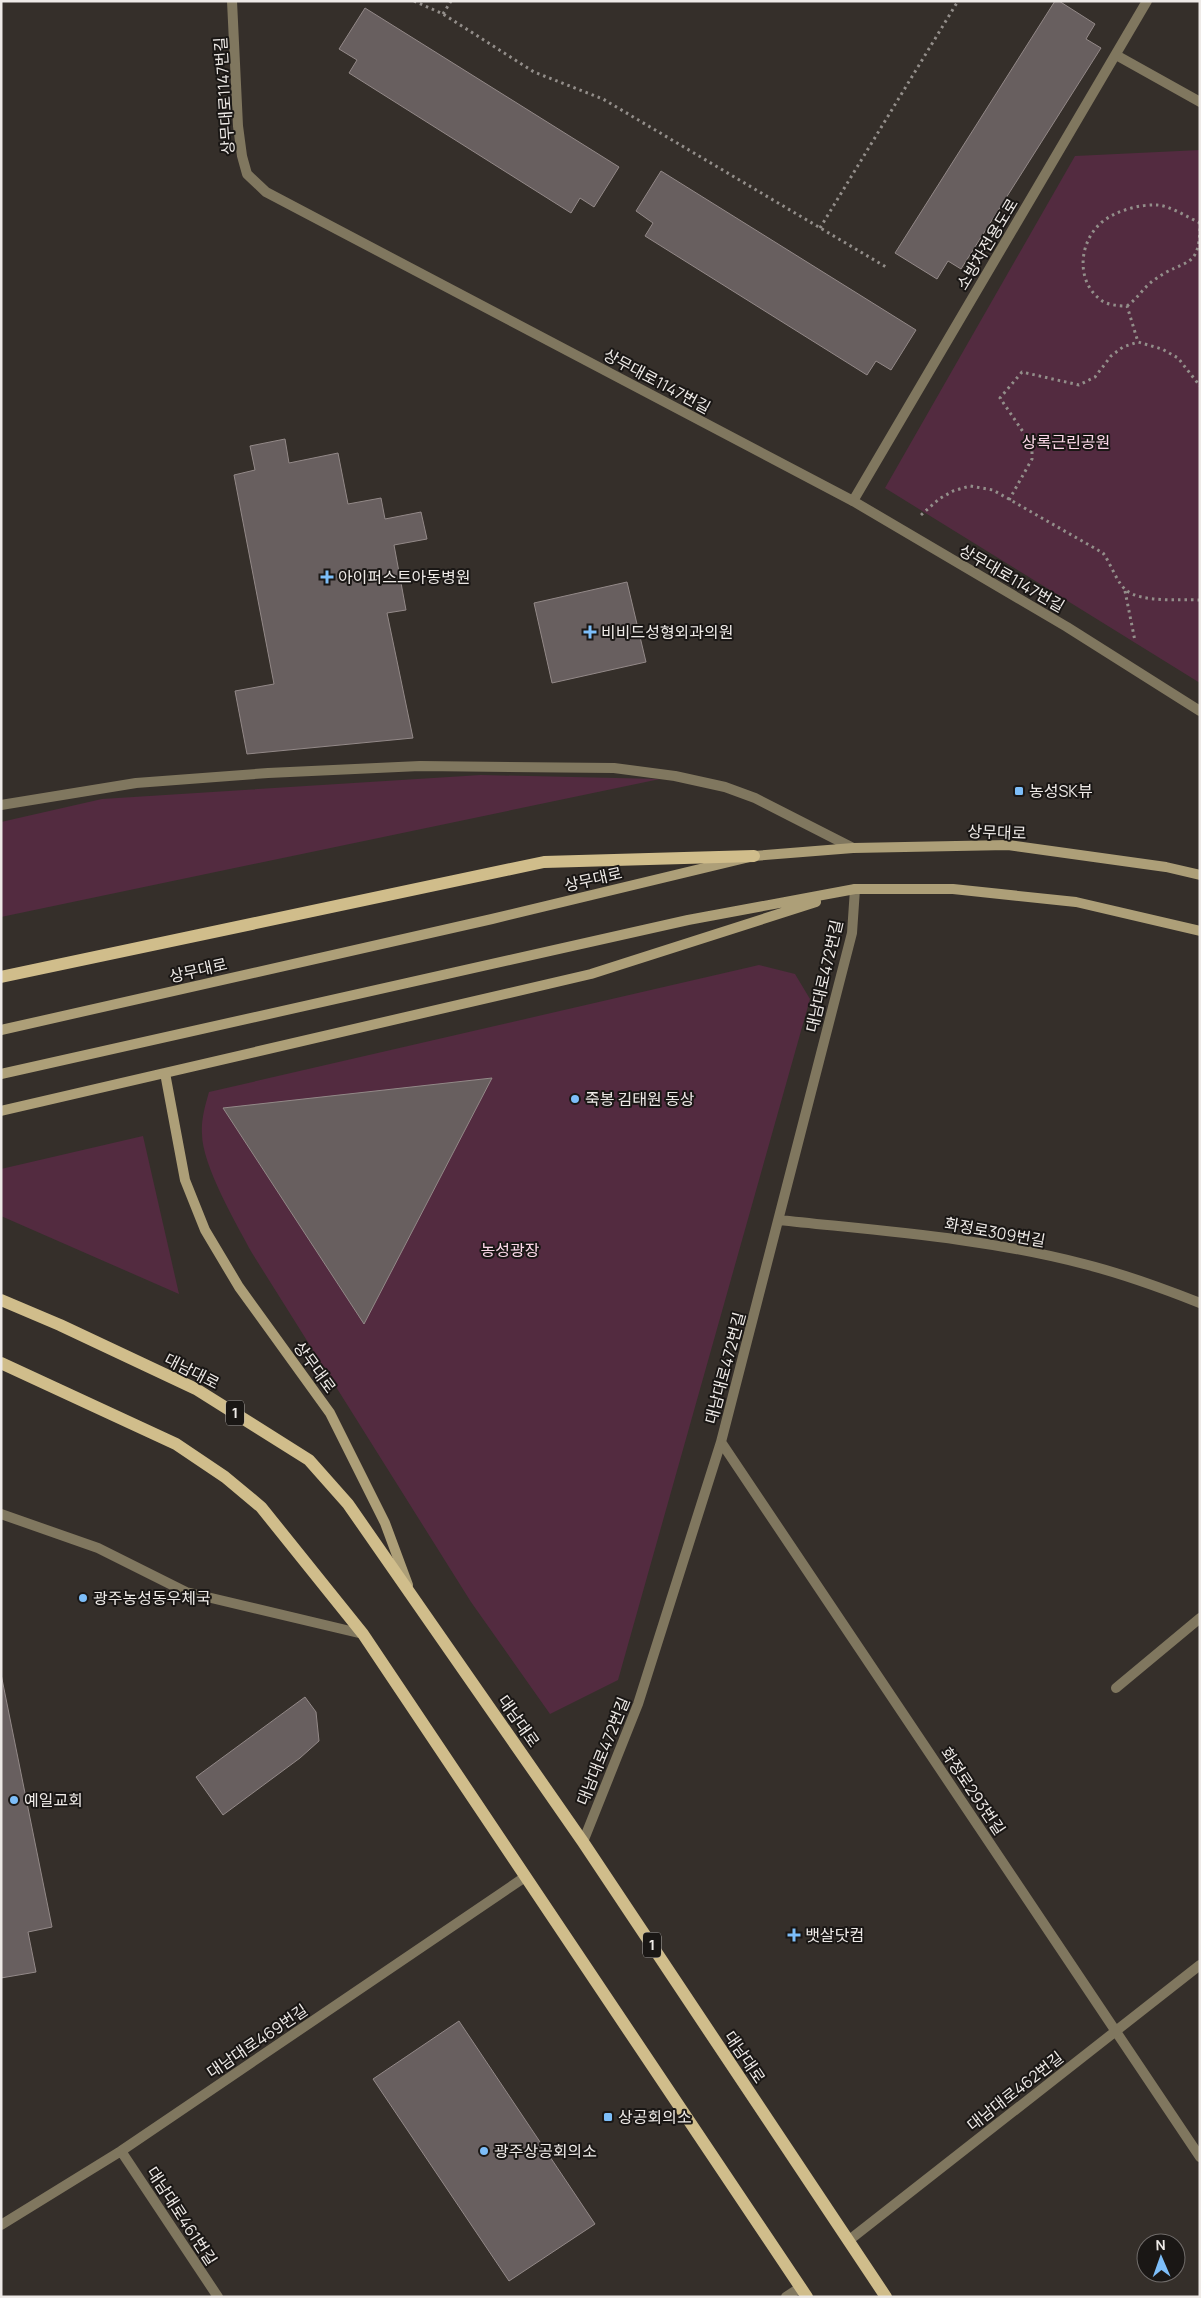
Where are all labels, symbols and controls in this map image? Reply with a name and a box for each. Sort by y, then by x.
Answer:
street label: 상무대로1147번길 [209,36,239,156]
street label: 소방차전용도로 [951,194,1023,294]
street label: 상무대로1147번길 [600,344,714,418]
park label: 상록근린공원 [1022,431,1110,453]
street label: 상무대로1147번길 [955,539,1069,617]
place label: 아이퍼스트아동병원 [338,566,470,588]
marker: 아이퍼스트아동병원 [320,570,334,584]
place label: 비비드성형외과의원 [601,621,733,643]
marker: 비비드성형외과의원 [583,625,597,639]
place label: 농성SK뷰 [1029,780,1093,802]
marker: 농성SK뷰 [1013,785,1025,797]
street label: 상무대로 [967,820,1027,844]
street label: 상무대로 [562,862,624,896]
street label: 대남대로472번길 [800,918,848,1034]
street label: 상무대로 [167,953,229,987]
place label: 죽봉 김태원 동상 [585,1088,695,1110]
marker: 죽봉 김태원 동상 [569,1093,581,1105]
street label: 화정로309번길 [943,1212,1047,1252]
park label: 농성광장 [481,1239,540,1261]
street label: 대남대로472번길 [700,1310,750,1426]
street label: 상무대로 [289,1337,341,1398]
street label: 대남대로 [161,1348,223,1394]
road number: 1 [226,1400,244,1426]
place label: 광주농성동우체국 [93,1587,211,1609]
marker: 광주농성동우체국 [77,1592,89,1604]
street label: 대남대로 [493,1691,545,1752]
street label: 대남대로472번길 [571,1694,635,1808]
street label: 화정로293번길 [936,1743,1010,1839]
place label: 예일교회 [24,1789,83,1811]
marker: 예일교회 [8,1794,20,1806]
place label: 뱃살닷컴 [805,1924,864,1946]
marker: 뱃살닷컴 [787,1928,801,1942]
road number: 1 [643,1932,661,1958]
street label: 대남대로469번길 [202,1999,312,2083]
street label: 대남대로 [719,2026,771,2088]
street label: 대남대로462번길 [962,2046,1068,2136]
place label: 상공회의소 [618,2106,692,2128]
marker: 상공회의소 [602,2111,614,2123]
place label: 광주상공회의소 [494,2140,597,2162]
marker: 광주상공회의소 [478,2145,490,2157]
street label: 대남대로461번길 [142,2162,222,2270]
north arrow [1136,2233,1186,2283]
text: N [1155,2235,1166,2254]

